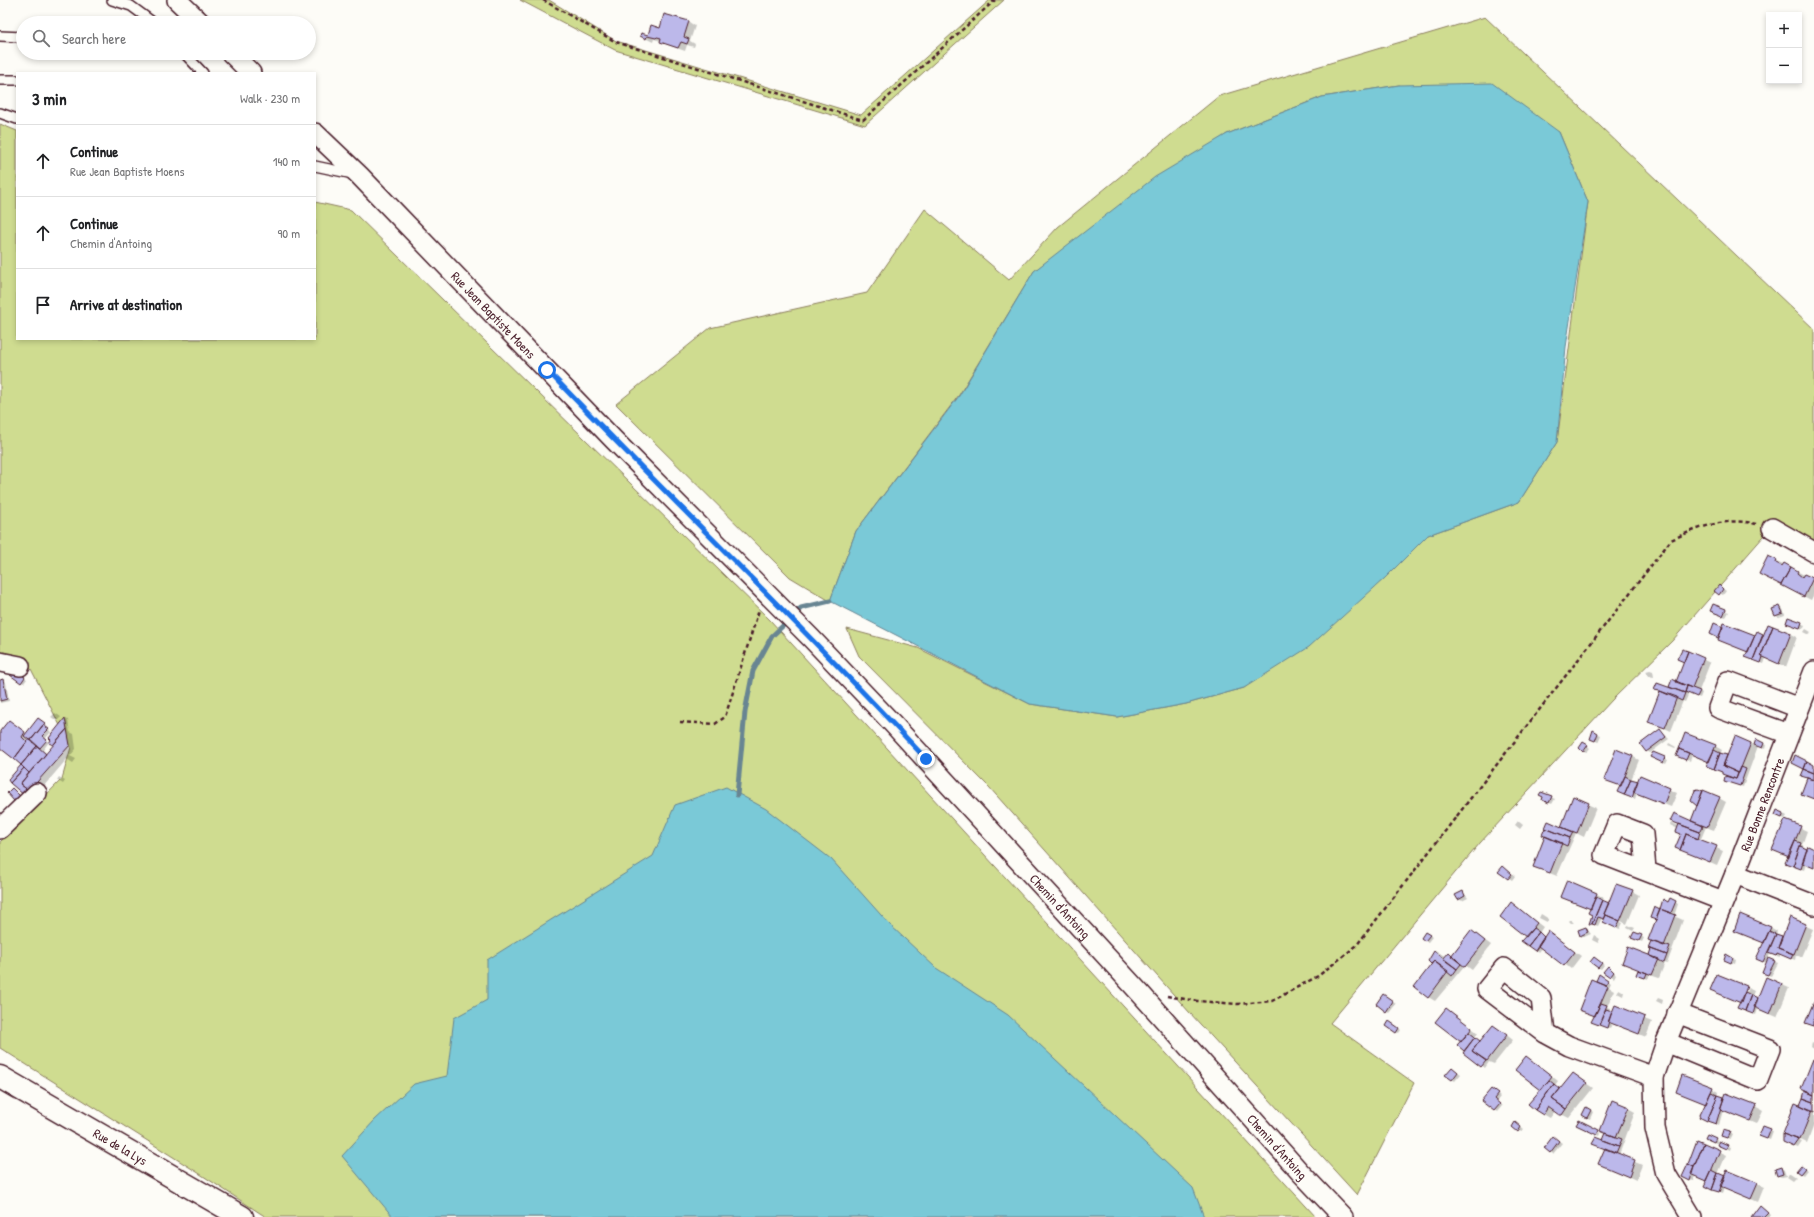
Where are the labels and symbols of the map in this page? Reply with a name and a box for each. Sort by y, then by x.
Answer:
street label: Rue Jean Baptiste Moens [447,267,540,363]
route start [538,361,556,379]
route end [917,750,935,768]
street label: Rue Bonne Rencontre [1736,755,1788,854]
street label: Chemin d'Antoing [1026,870,1095,943]
street label: Chemin d'Antoing [1243,1110,1312,1184]
street label: Rue de la Lys [90,1124,151,1169]

